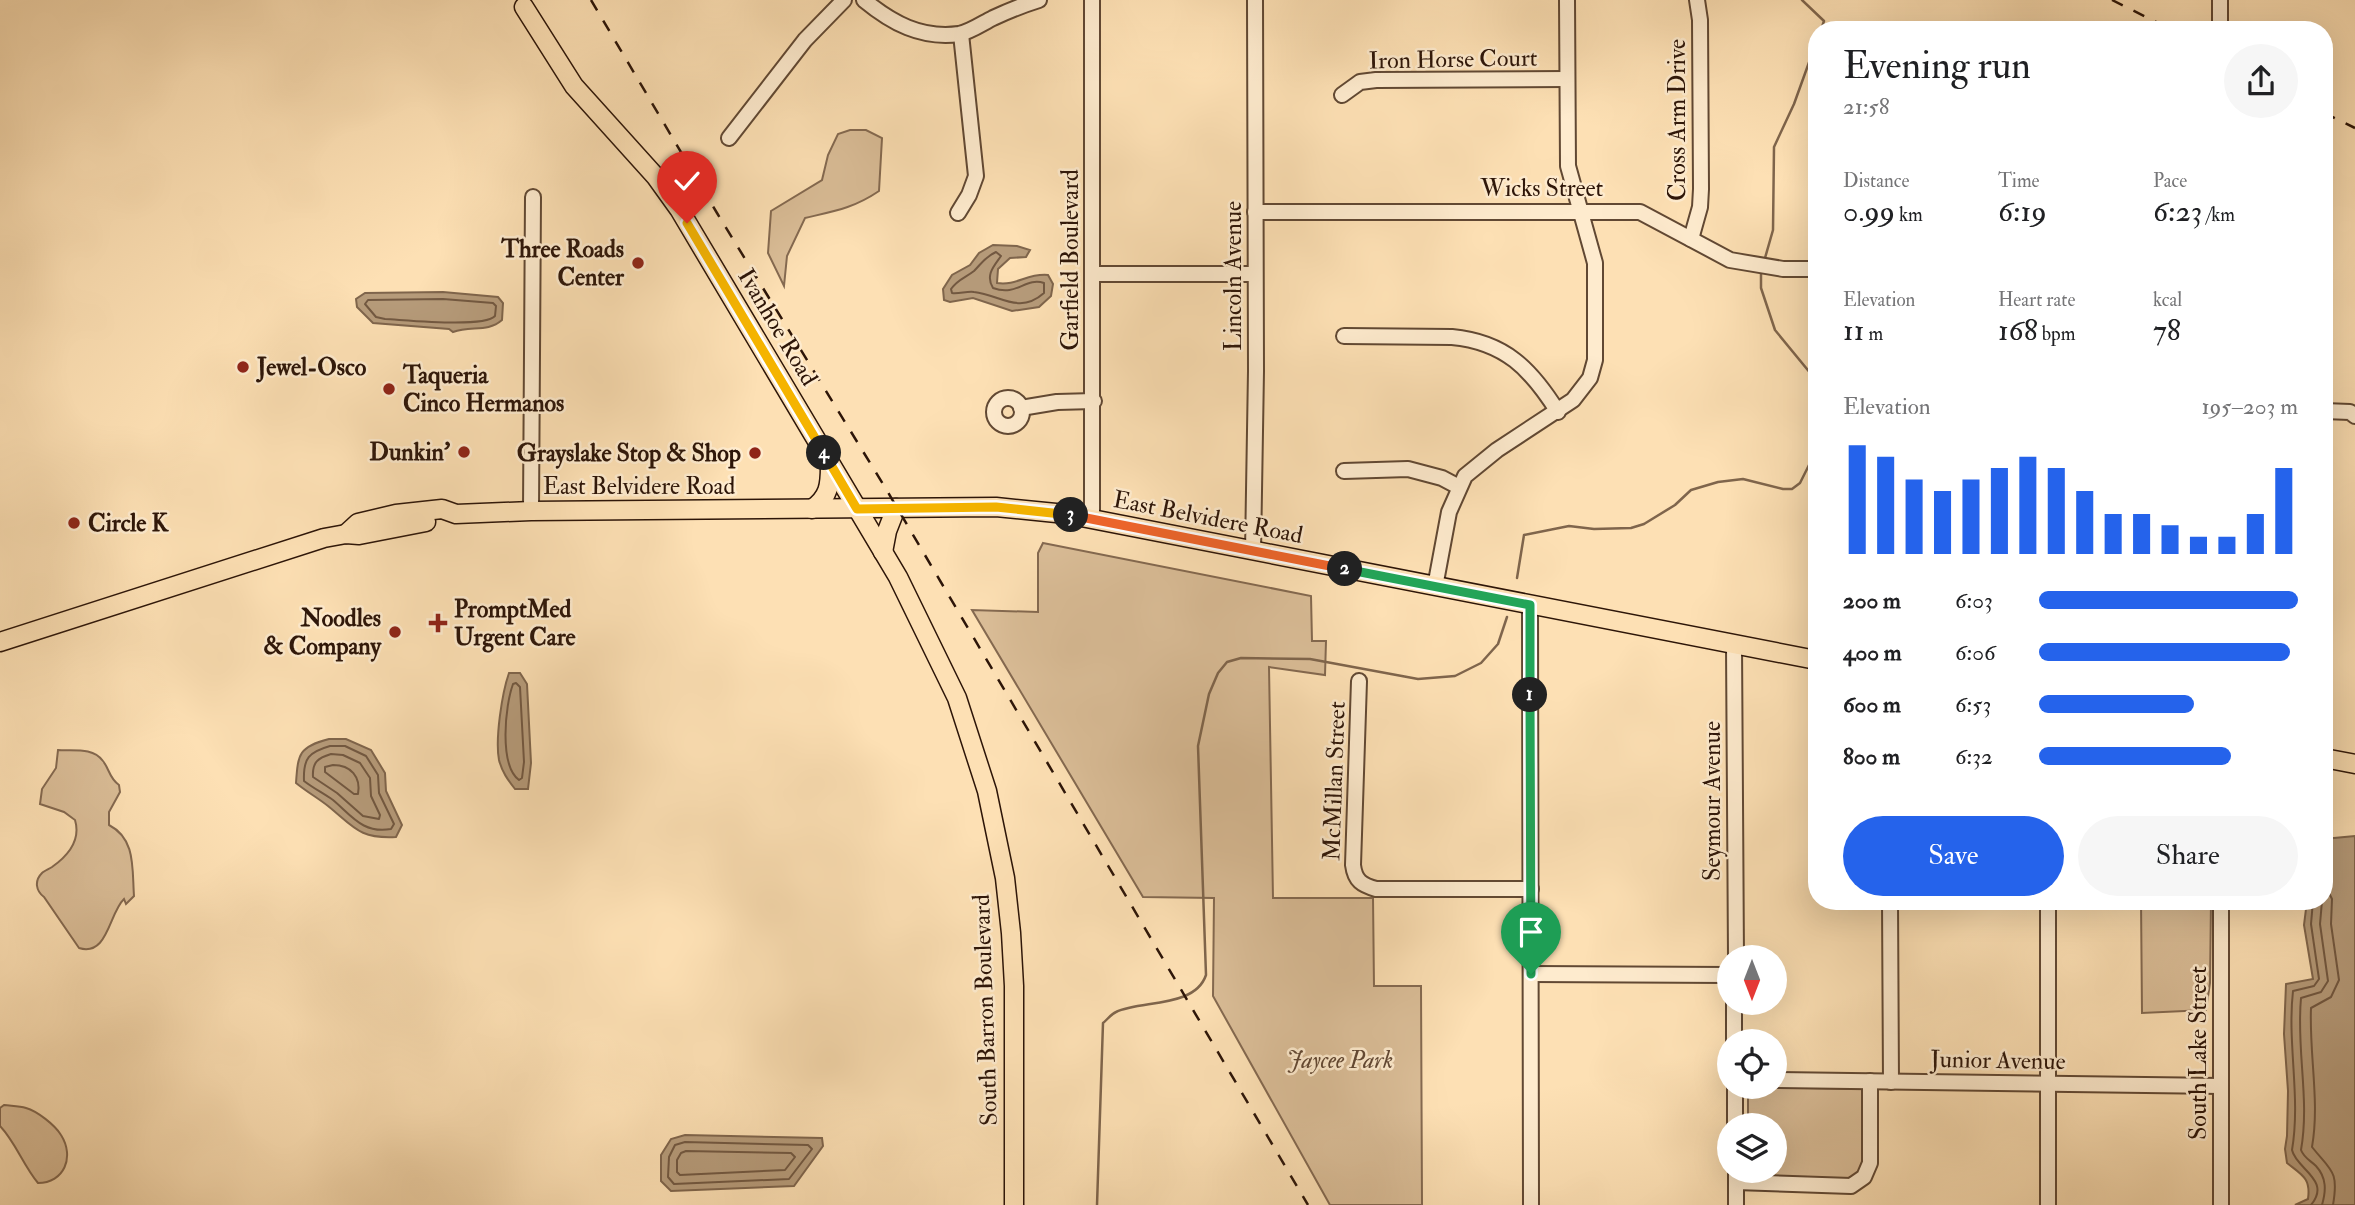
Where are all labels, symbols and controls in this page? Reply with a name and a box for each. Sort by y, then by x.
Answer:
street label: Cross Arm Drive [1662,39,1693,201]
text: Evening run [1843,42,2031,90]
street label: Iron Horse Court [1368,43,1538,76]
button: share [2224,44,2298,118]
text: 21:58 [1843,92,1889,121]
pin [657,151,717,223]
icon: check [668,162,706,200]
street label: Garfield Boulevard [1055,169,1086,351]
text: Distance [1843,169,1909,193]
text: Time [1998,169,2040,193]
text: Pace [2153,169,2187,193]
street label: Wicks Street [1480,173,1604,204]
text: 0.99 [1843,193,1895,230]
text: 6:19 [1998,193,2047,230]
text: 6:23 [2153,193,2202,230]
street label: Lincoln Avenue [1218,201,1249,351]
text: km [1895,203,1923,227]
text: /km [2202,203,2235,227]
place label: Three Roads Center [500,234,625,293]
marker: Three Roads Center [630,255,646,271]
street label: Ivanhoe Road [730,263,825,392]
text: Elevation [1843,288,1915,312]
text: Heart rate [1998,288,2075,312]
text: kcal [2153,288,2182,312]
text: 11 [1843,312,1864,349]
text: 168 [1998,312,2038,349]
text: 78 [2153,312,2181,349]
text: m [1864,322,1883,346]
text: bpm [2038,322,2075,346]
place label: Jewel-Osco [256,352,367,383]
marker: Jewel-Osco [235,359,251,375]
place label: Taqueria Cinco Hermanos [402,360,564,419]
marker: Taqueria Cinco Hermanos [381,381,397,397]
text: Elevation [1843,392,1931,421]
text: 195–203 m [2201,392,2298,421]
pin: 4 [806,435,842,470]
place label: Dunkin' [369,437,451,468]
place label: Grayslake Stop & Shop [517,438,741,469]
text: 4 [818,440,829,464]
marker: Dunkin' [456,444,472,460]
marker: Grayslake Stop & Shop [747,445,763,461]
street label: East Belvidere Road [543,471,735,502]
street label: East Belvidere Road [1110,484,1306,551]
pin: 3 [1054,498,1088,532]
text: 3 [1067,502,1074,526]
place label: Circle K [88,508,169,539]
marker: Circle K [66,515,82,531]
pin: 2 [1328,552,1362,586]
text: 2 [1340,556,1349,580]
text: 200 m [1843,586,1901,615]
text: 6:03 [1955,586,1993,615]
place label: PromptMed Urgent Care [454,594,576,653]
place label: Noodles & Company [264,603,382,662]
marker: PromptMed Urgent Care [428,613,448,633]
marker: Noodles & Company [387,624,403,640]
text: 400 m [1843,638,1902,667]
text: 6:06 [1955,638,1996,667]
pin: 1 [1512,678,1548,712]
text: 1 [1526,682,1533,706]
text: 600 m [1843,690,1901,719]
text: 6:53 [1955,690,1991,719]
street label: McMillan Street [1316,701,1353,861]
street label: Seymour Avenue [1697,721,1728,881]
text: 800 m [1843,742,1900,771]
text: 6:32 [1955,742,1993,771]
button: Save [1843,816,2064,896]
button: Share [2078,816,2298,896]
street label: South Barron Boulevard [966,894,1005,1126]
pin [1501,902,1561,974]
icon: arrive [1512,913,1550,951]
north arrow [1717,945,1787,1015]
map controls [1717,945,1787,1183]
street label: South Lake Street [2183,966,2214,1140]
button: locate [1717,1029,1787,1099]
street label: Junior Avenue [1929,1044,2066,1077]
park label: Jaycee Park [1287,1045,1393,1076]
button: layers [1717,1113,1787,1183]

